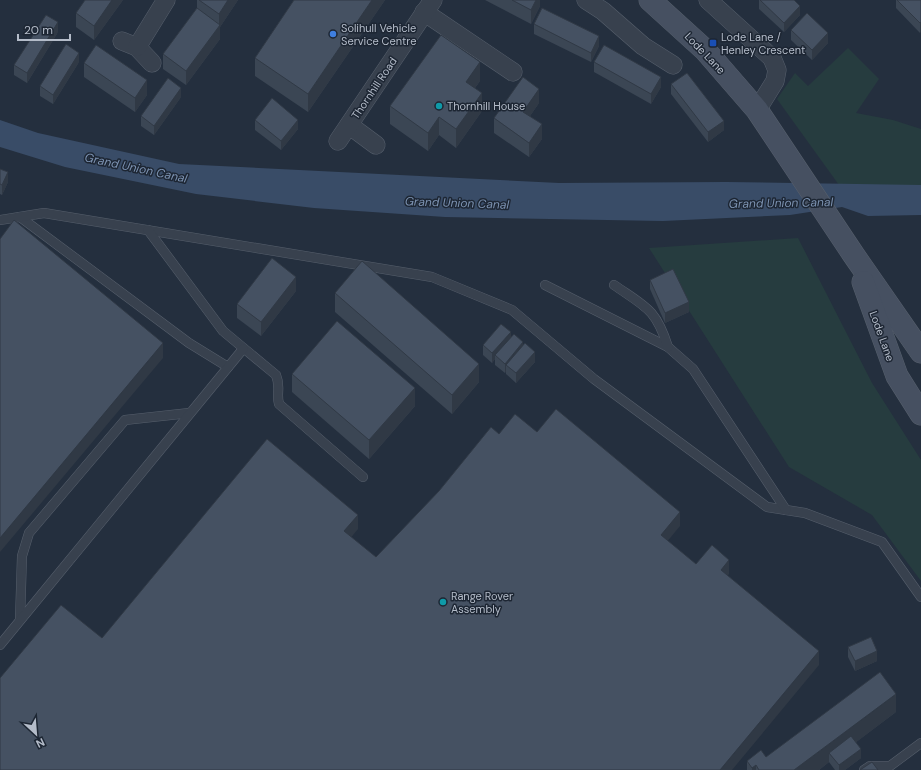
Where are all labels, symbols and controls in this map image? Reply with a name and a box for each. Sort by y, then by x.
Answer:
scale bar [18,16,70,42]
place label: Solihull Vehicle Service Centre [341,21,416,48]
text: 20 m [24,22,53,38]
marker: Solihull Vehicle Service Centre [328,29,338,39]
street label: Lode Lane [682,29,728,77]
place label: Lode Lane / Henley Crescent [721,30,805,57]
marker: Lode Lane / Henley Crescent [708,38,718,48]
street label: Thornhill Road [348,54,400,122]
place label: Thornhill House [447,99,525,113]
marker: Thornhill House [434,101,444,111]
water label: Grand Union Canal [83,149,189,187]
water label: Grand Union Canal [405,193,510,213]
water label: Grand Union Canal [729,194,834,212]
street label: Lode Lane [866,309,898,363]
place label: Range Rover Assembly [451,589,513,616]
marker: Range Rover Assembly [438,597,448,607]
north arrow [16,714,56,754]
text: N [34,735,47,751]

